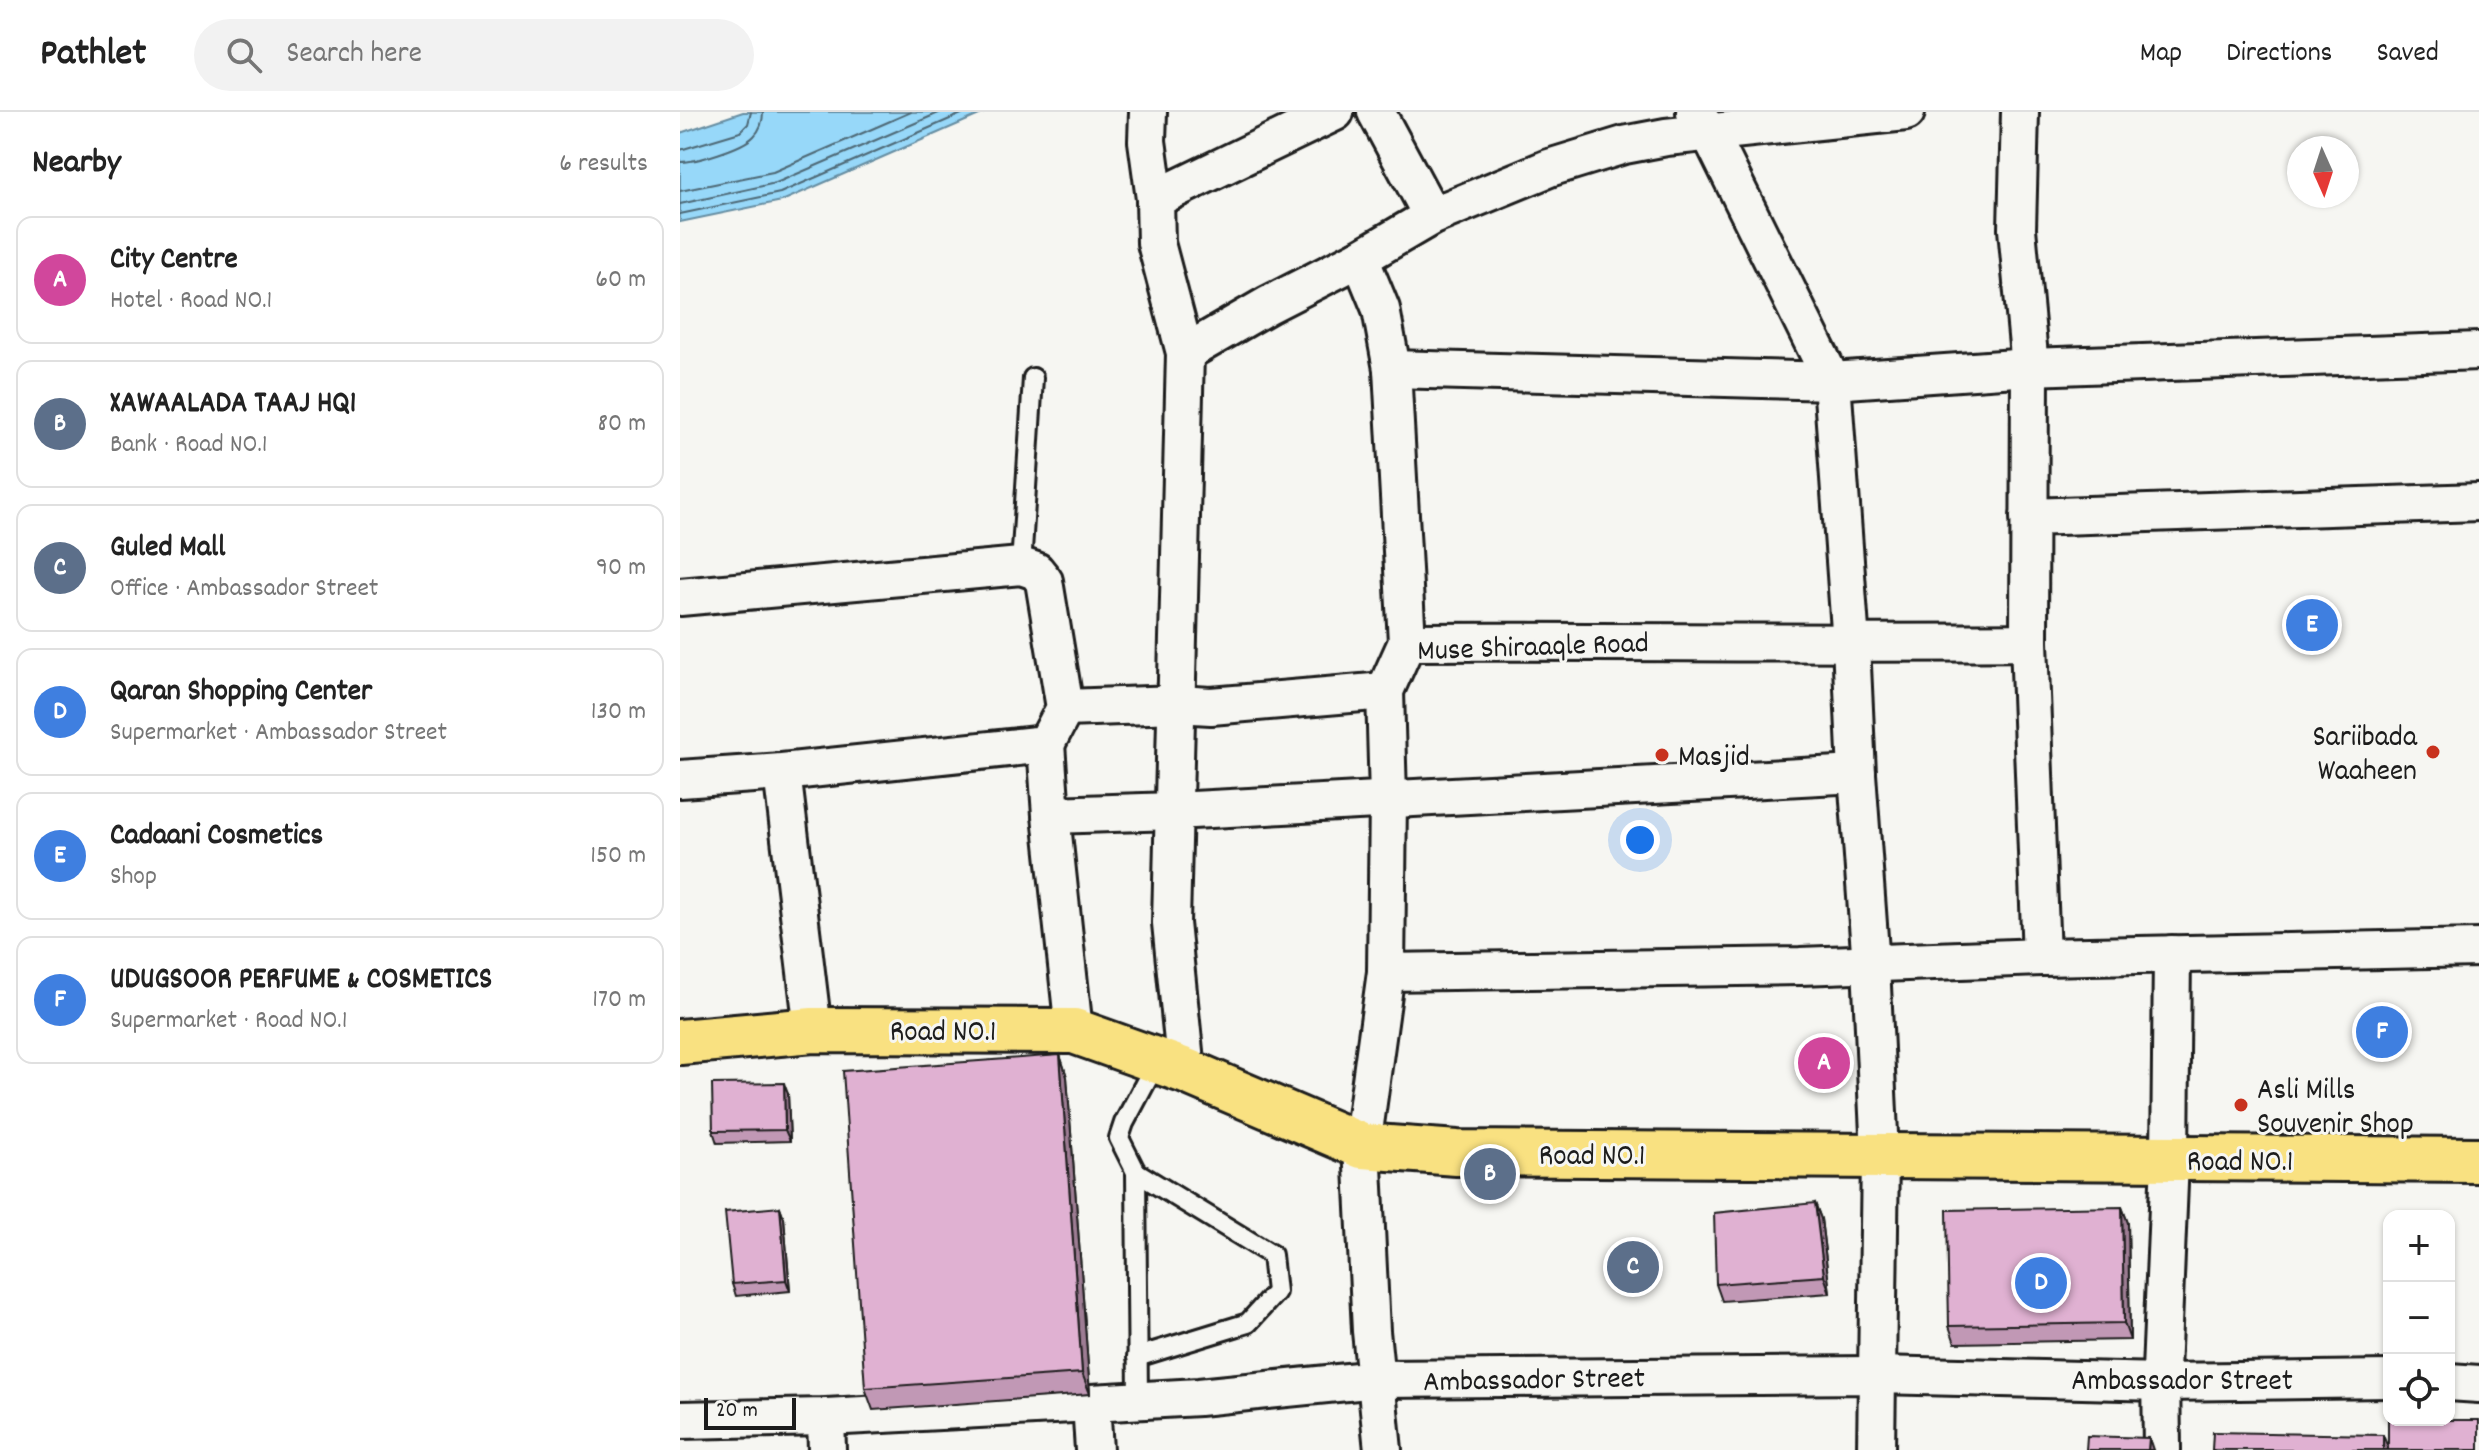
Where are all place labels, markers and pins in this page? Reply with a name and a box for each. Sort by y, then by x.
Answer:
pin: E [2286,595,2338,655]
place label: Sariibada Waaheen [2312,718,2418,795]
place label: Masjid [1678,738,1750,781]
marker: Sariibada Waaheen [2424,743,2442,761]
marker: Masjid [1653,746,1671,764]
pin: F [2356,1002,2408,1062]
pin: A [1798,1033,1850,1093]
place label: Asli Mills Souvenir Shop [2257,1071,2414,1148]
marker: Asli Mills Souvenir Shop [2232,1096,2250,1114]
pin: B [1464,1144,1516,1204]
pin: C [1607,1237,1659,1297]
pin: D [2015,1253,2067,1313]

